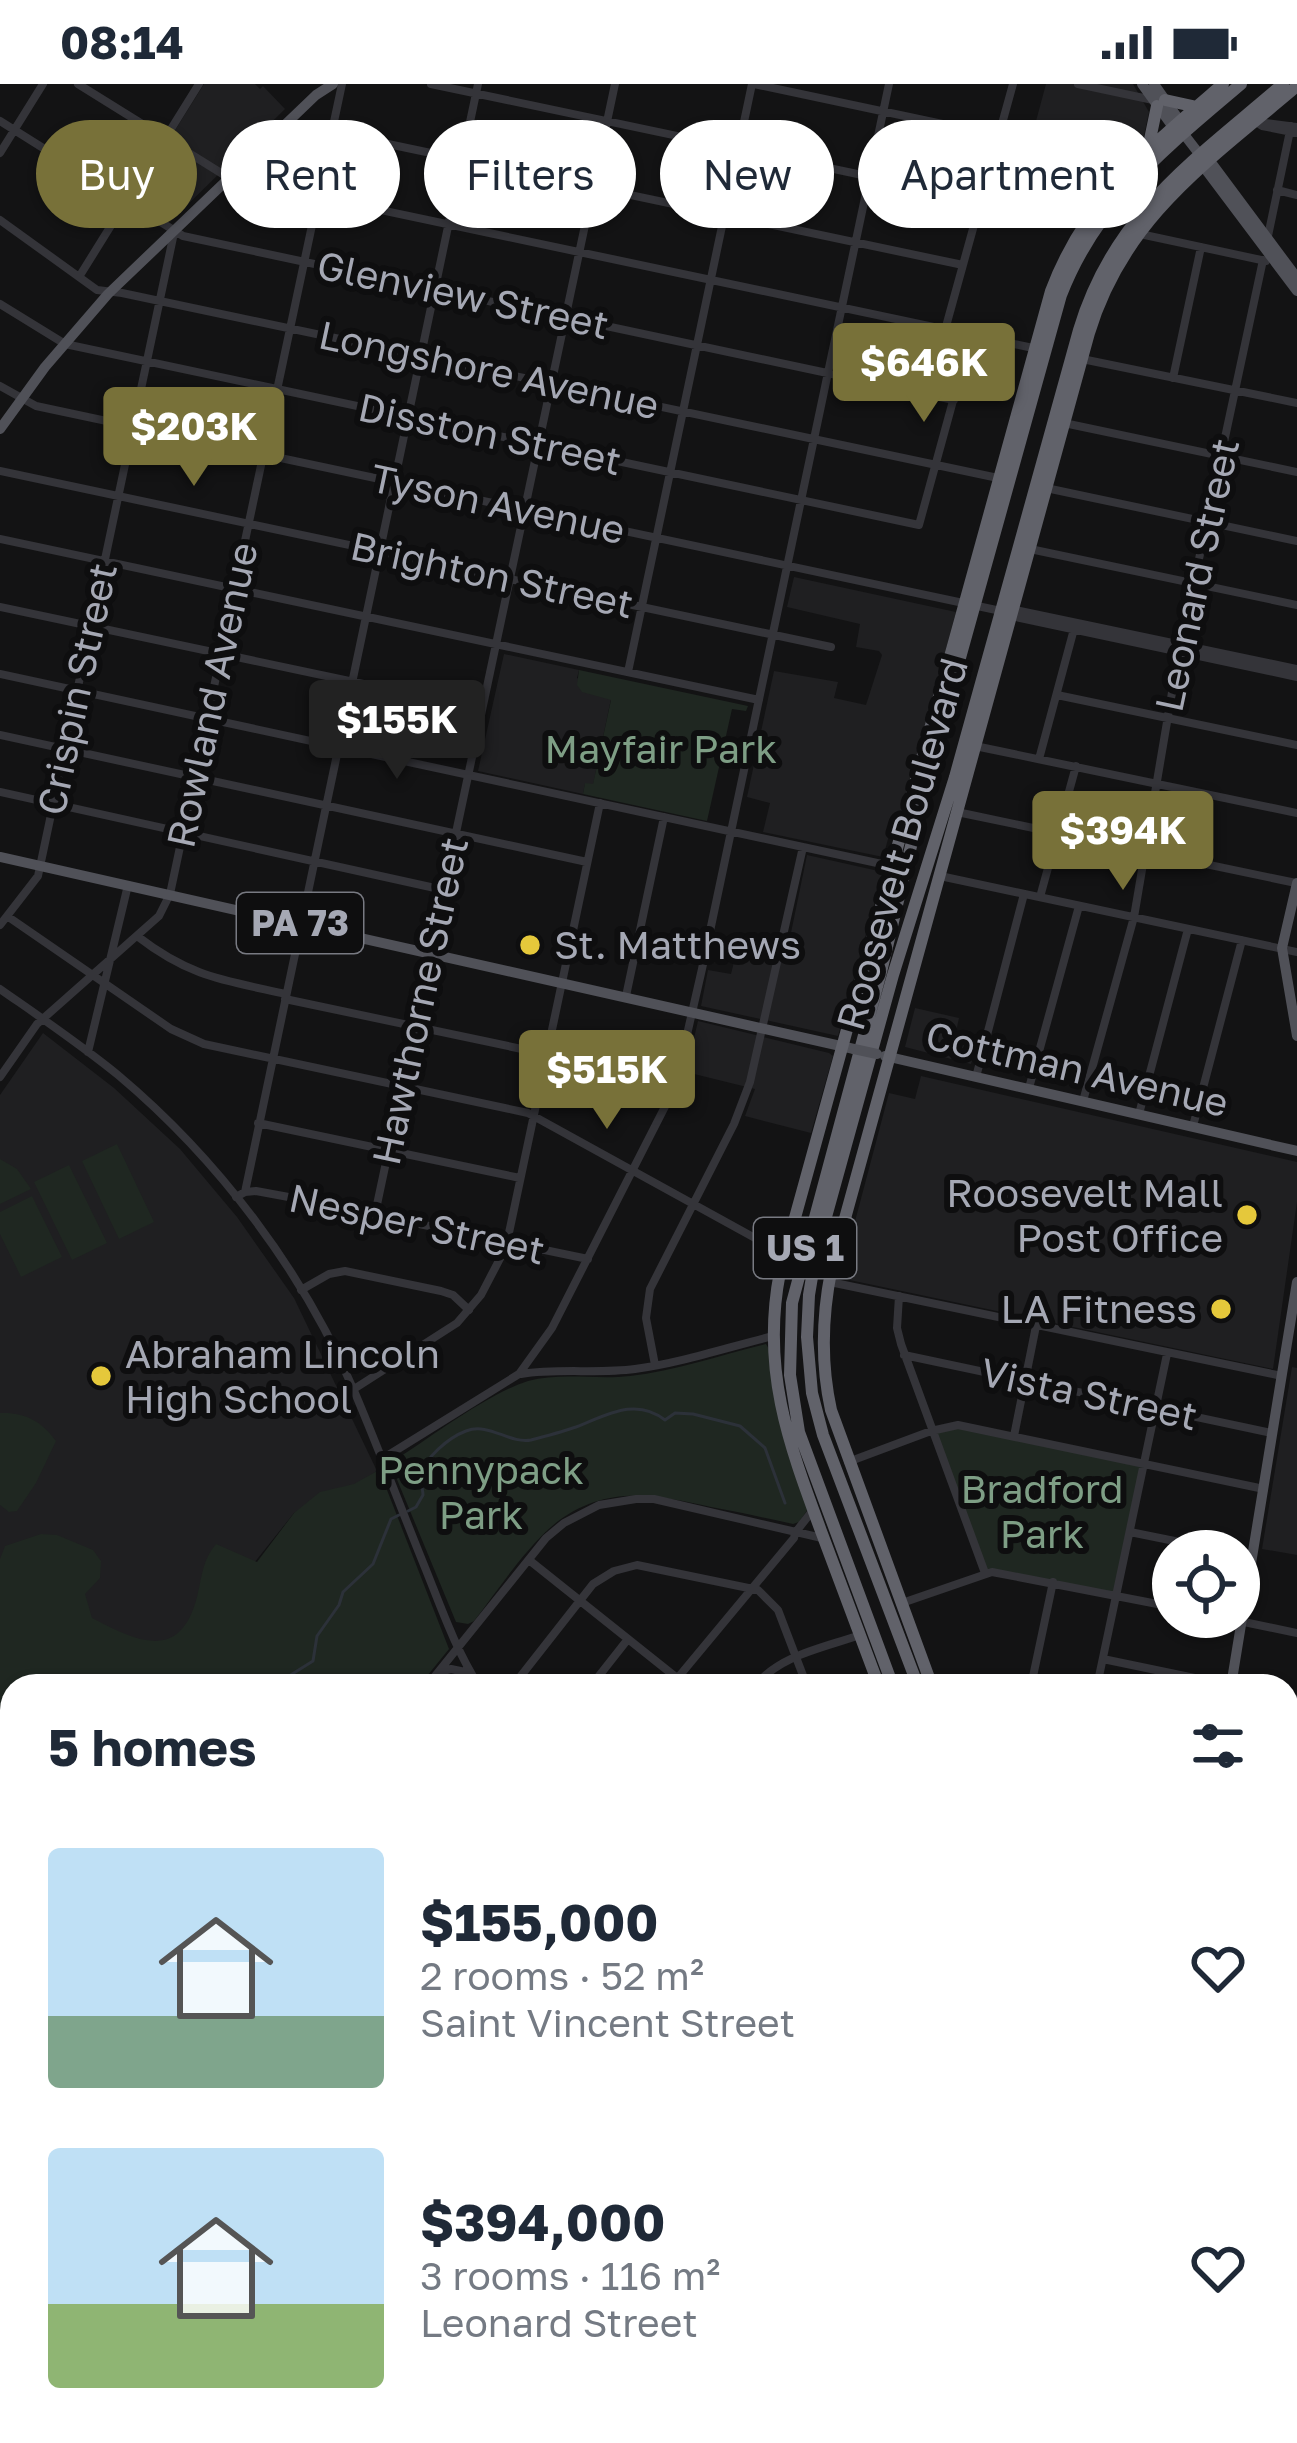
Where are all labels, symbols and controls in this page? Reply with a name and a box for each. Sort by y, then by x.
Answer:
text: 08:14 [60,15,184,69]
chip: Buy [36,120,197,228]
chip: Rent [221,120,400,228]
chip: Filters [424,120,636,228]
chip: New [660,120,834,228]
chip: Apartment [858,120,1158,228]
street label: Glenview Street [313,241,613,348]
street label: Longshore Avenue [315,311,663,428]
pin: $646K [840,323,1008,425]
text: $646K [860,338,988,385]
street label: Disston Street [354,383,626,484]
pin: $203K [110,387,278,489]
text: $203K [130,402,258,449]
street label: Leonard Street [1145,434,1248,716]
street label: Tyson Avenue [367,454,629,553]
street label: Brighton Street [347,522,638,627]
street label: Rowland Avenue [156,538,267,852]
street label: Crispin Street [27,559,126,819]
street label: Roosevelt Boulevard [826,652,977,1035]
pin: $155K [313,680,481,782]
text: $155K [336,695,458,742]
park label: Mayfair Park [545,725,777,772]
pin: $394K [1039,791,1207,893]
text: $394K [1059,806,1187,853]
street label: Hawthorne Street [362,833,477,1169]
road number: PA 73 [237,893,363,953]
place label: St. Matthews [554,921,801,968]
marker: St. Matthews [517,932,543,958]
street label: Cottman Avenue [921,1011,1233,1126]
pin: $515K [523,1030,691,1132]
text: $515K [546,1045,668,1092]
place label: Roosevelt Mall Post Office [946,1169,1223,1261]
street label: Nesper Street [285,1174,549,1274]
marker: Roosevelt Mall Post Office [1234,1202,1260,1228]
road number: US 1 [754,1218,856,1278]
place label: LA Fitness [1001,1285,1197,1332]
marker: LA Fitness [1208,1296,1234,1322]
place label: Abraham Lincoln High School [125,1330,440,1422]
street label: Vista Street [977,1348,1202,1439]
marker: Abraham Lincoln High School [88,1363,114,1389]
park label: Pennypack Park [378,1446,584,1538]
park label: Bradford Park [960,1465,1124,1557]
map controls [1152,1530,1260,1638]
button: locate [1152,1530,1260,1638]
icon: filters [1185,1713,1251,1779]
text: 5 homes [48,1716,257,1777]
text: $155,000 [420,1891,658,1952]
icon: home [144,1896,288,2040]
icon: heart [1185,1935,1251,2001]
text: 2 rooms · 52 m² [420,1952,704,1999]
text: Saint Vincent Street [420,1999,795,2046]
text: $394,000 [420,2191,665,2252]
icon: home [144,2196,288,2340]
icon: heart [1185,2235,1251,2301]
text: 3 rooms · 116 m² [420,2252,720,2299]
text: Leonard Street [420,2299,698,2346]

